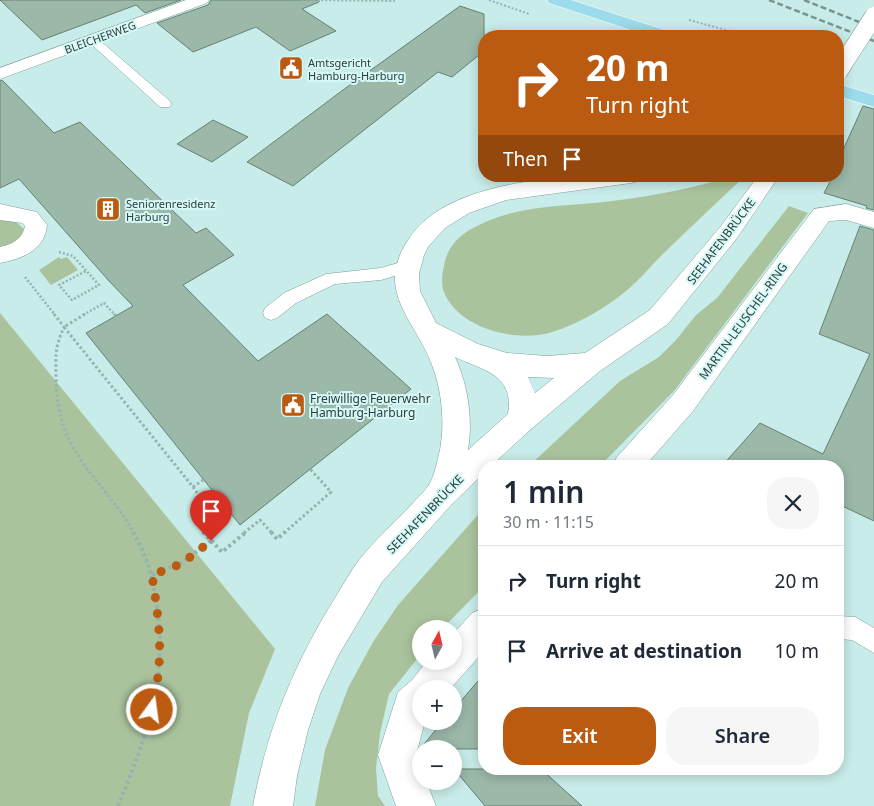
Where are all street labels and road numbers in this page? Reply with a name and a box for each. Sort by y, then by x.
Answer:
street label: BLEICHERWEG [62,17,138,57]
street label: SEEHAFENBRÜCKE [683,194,759,288]
street label: MARTIN-LEUSCHEL-RING [695,259,791,383]
street label: SEEHAFENBRÜCKE [383,471,467,557]

